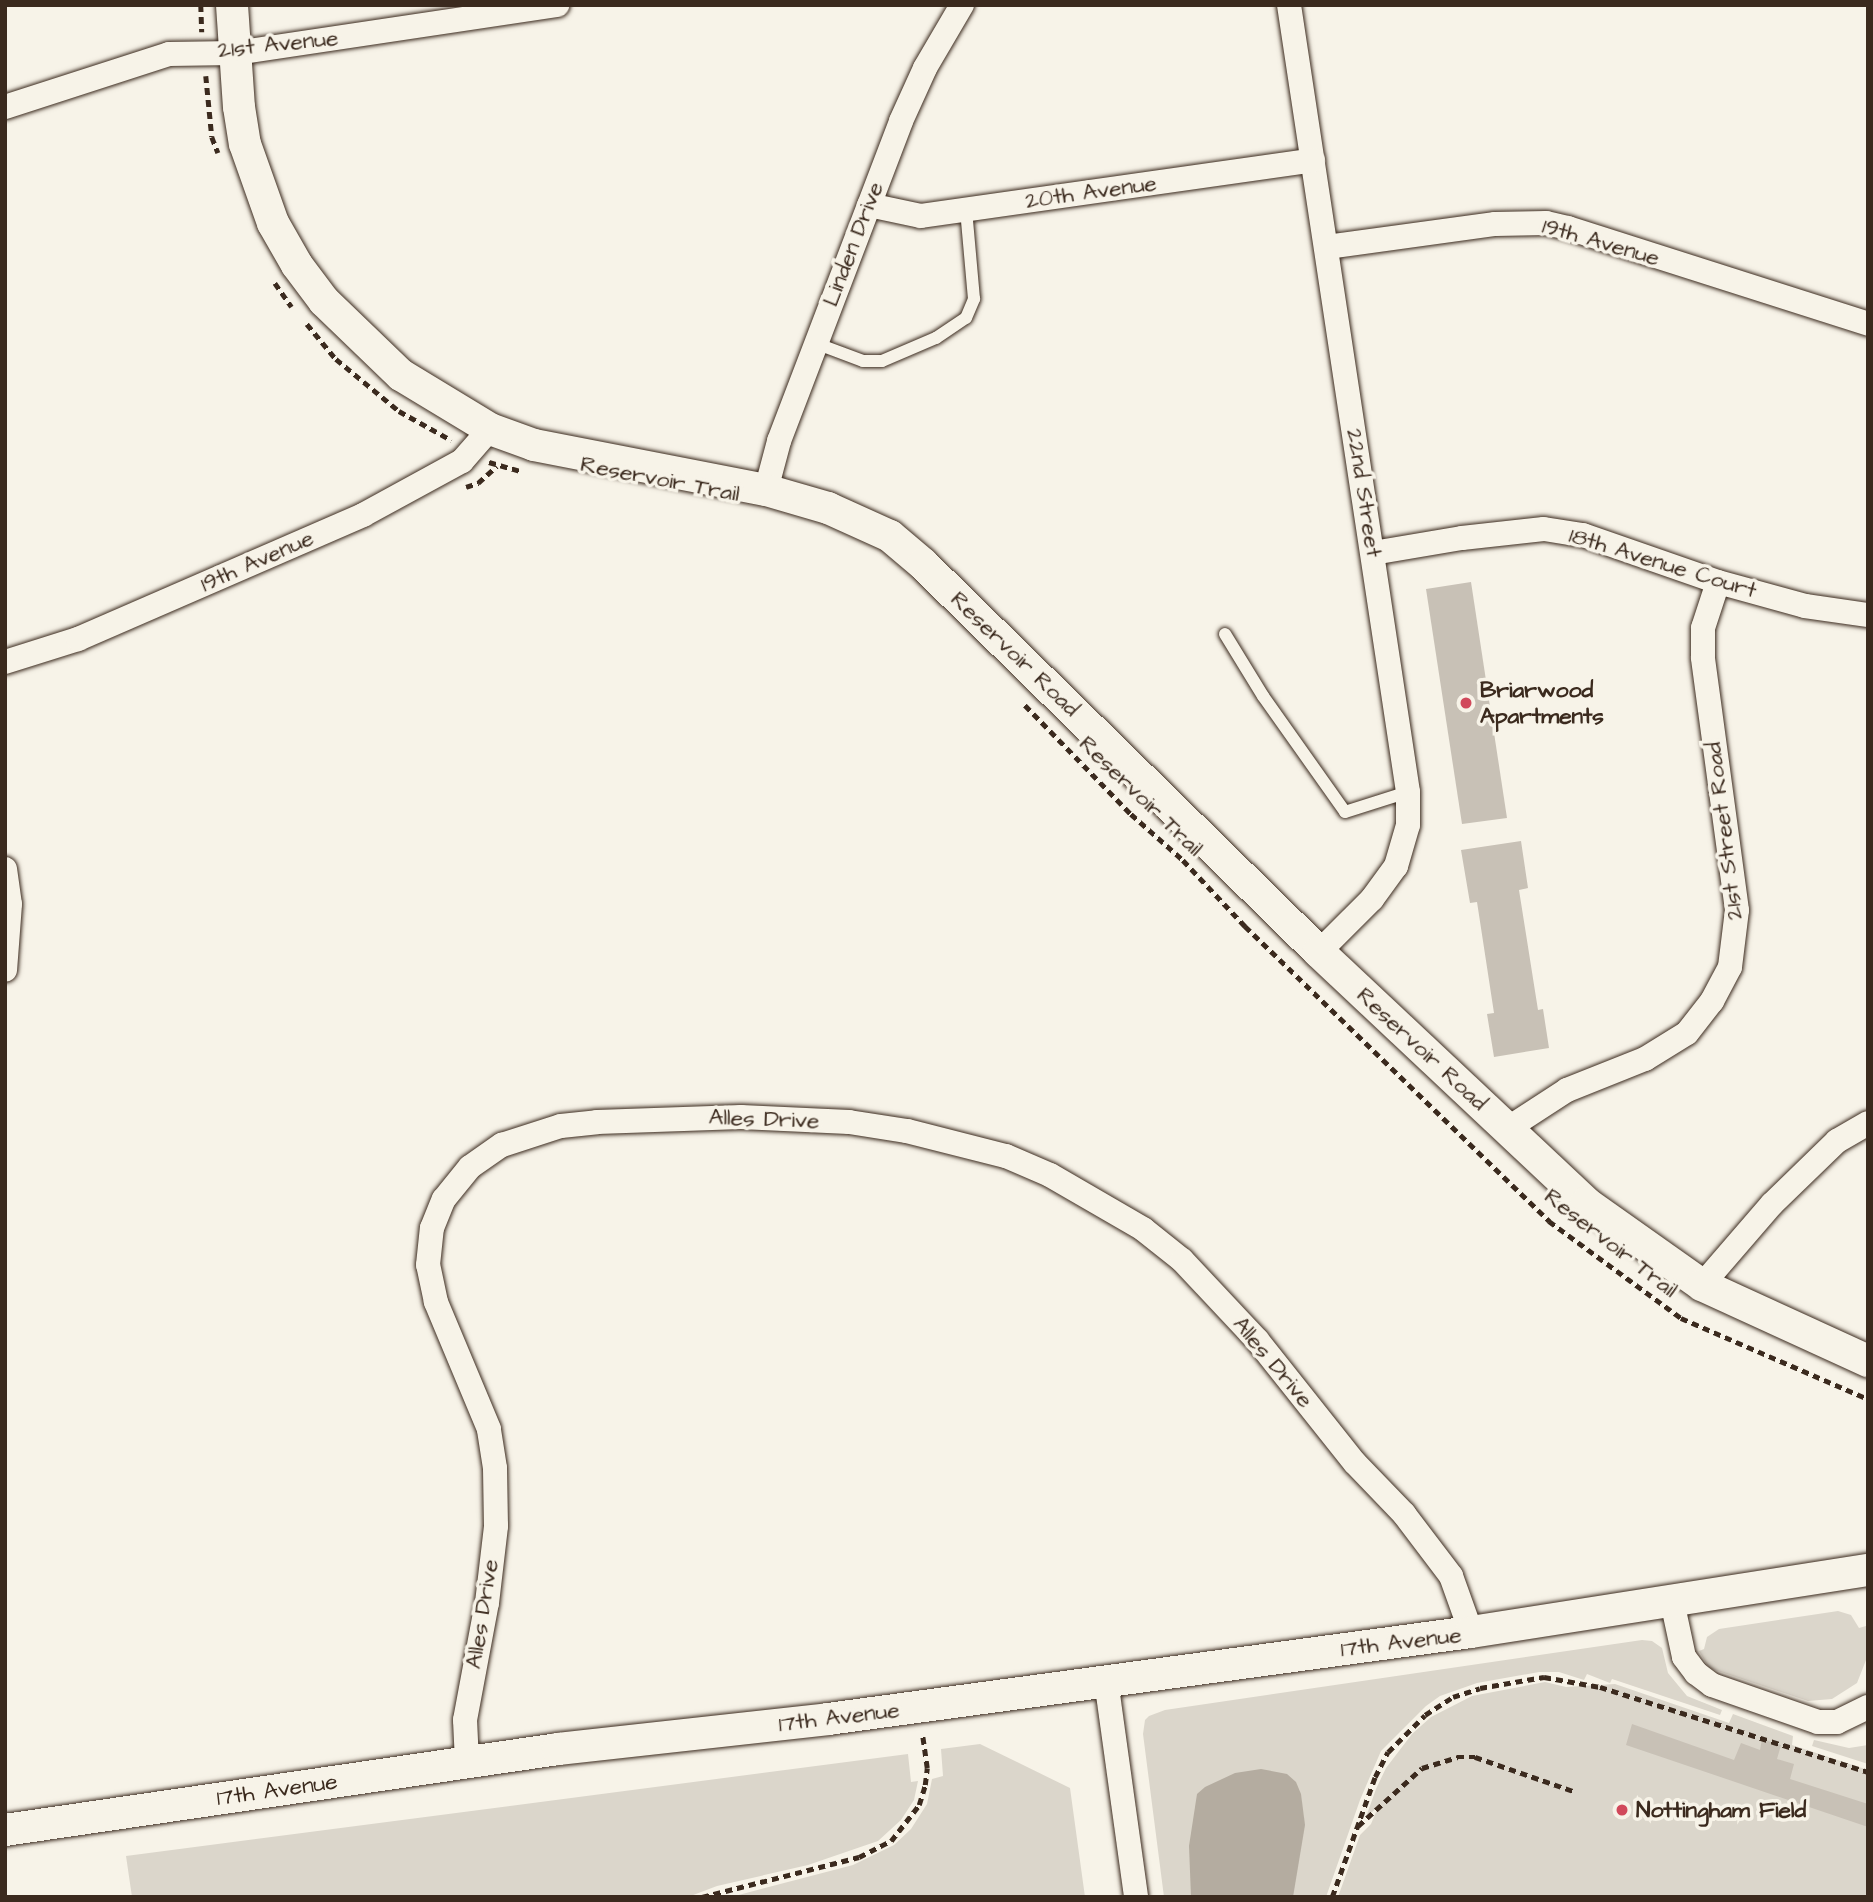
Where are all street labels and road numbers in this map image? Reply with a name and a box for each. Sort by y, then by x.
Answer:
street label: 21st Avenue [216,24,340,64]
street label: 20th Avenue [1024,169,1158,215]
street label: Linden Drive [817,178,889,310]
street label: 19th Avenue [1539,212,1663,272]
street label: 22nd Street [1340,427,1388,559]
street label: Reservoir Trail [578,450,742,508]
street label: 18th Avenue Court [1566,521,1760,605]
street label: 19th Avenue [196,524,318,598]
street label: Reservoir Road [945,586,1085,722]
street label: Reservoir Trail [1073,730,1209,862]
street label: 21st Street Road [1699,740,1749,922]
street label: Reservoir Road [1351,981,1493,1117]
street label: Alles Drive [708,1103,820,1135]
street label: Reservoir Trail [1539,1182,1683,1304]
street label: Alles Drive [1227,1311,1319,1413]
street label: Alles Drive [460,1557,504,1671]
street label: 17th Avenue [1339,1621,1463,1663]
street label: 17th Avenue [777,1696,901,1738]
street label: 17th Avenue [215,1768,339,1812]

